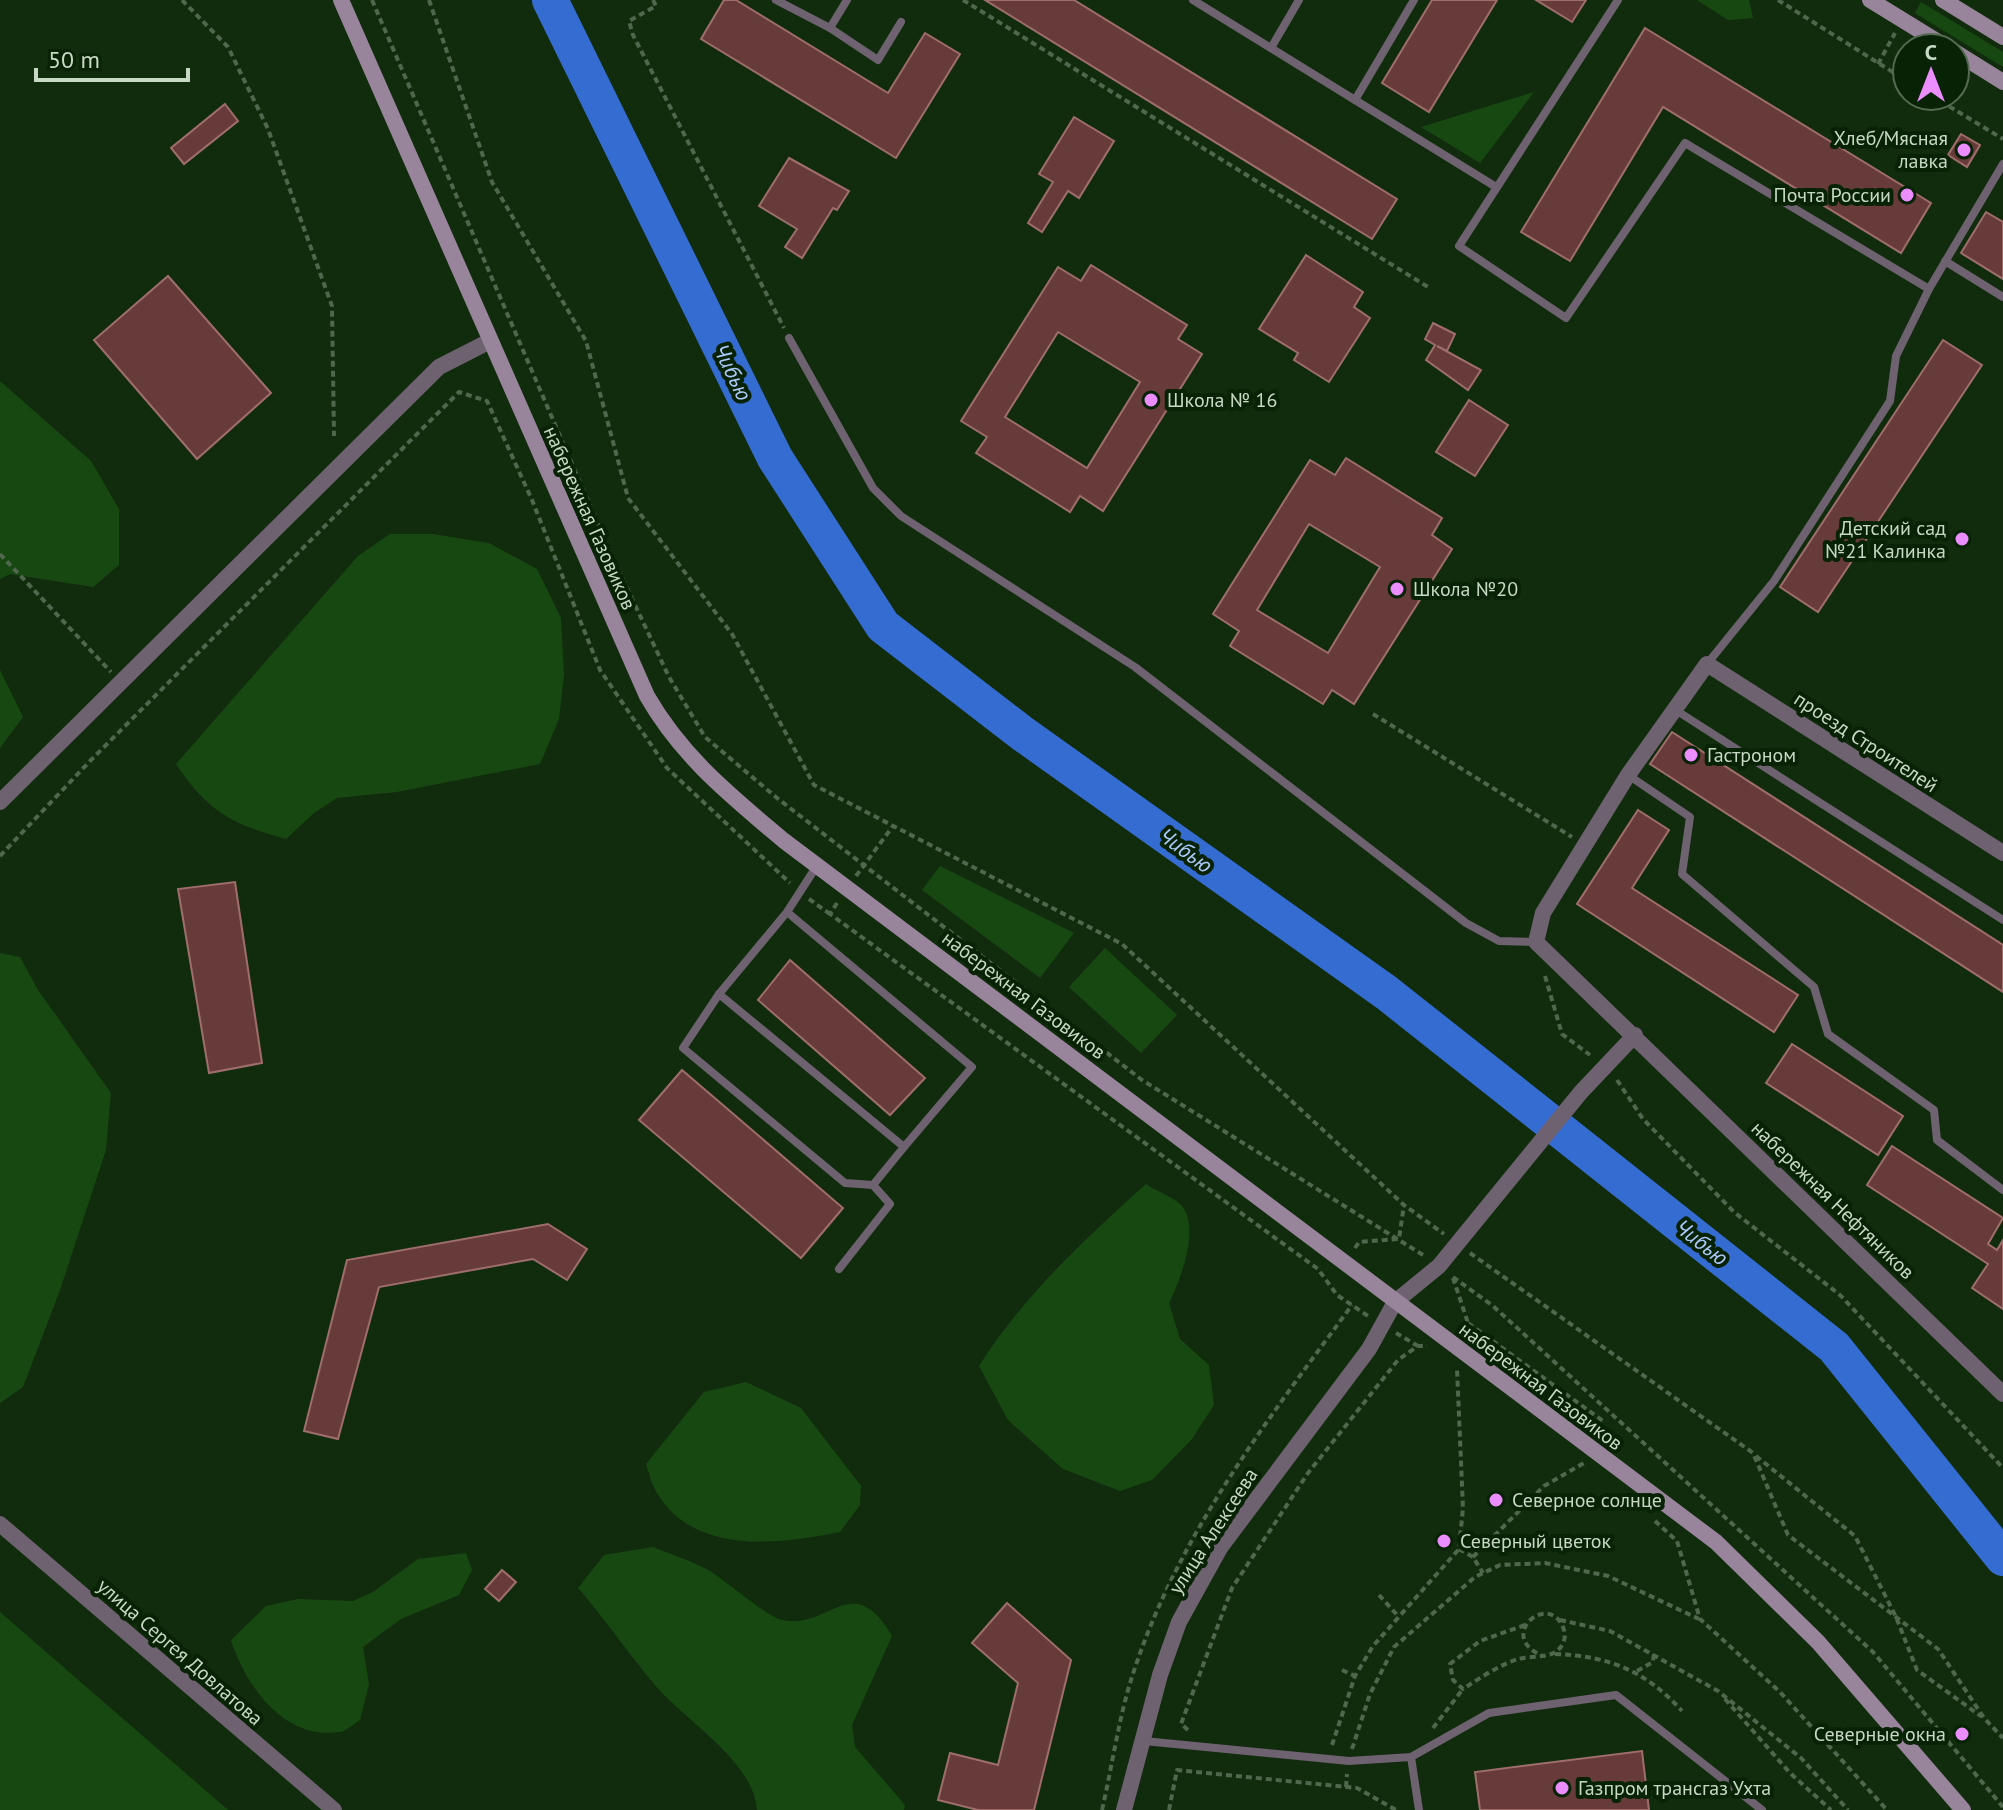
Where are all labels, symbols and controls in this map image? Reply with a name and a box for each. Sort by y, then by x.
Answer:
scale bar [36,32,188,82]
north arrow [1891,32,1971,112]
text: С [1925,38,1937,66]
text: 50 m [48,44,100,75]
place label: Хлеб/Мясная лавка [1834,125,1948,174]
marker: Хлеб/Мясная лавка [1955,141,1973,159]
place label: Почта России [1773,182,1891,208]
marker: Почта России [1898,186,1916,204]
water label: Чибью [707,339,759,405]
place label: Школа № 16 [1167,387,1277,413]
marker: Школа № 16 [1142,391,1160,409]
street label: набережная Газовиков [538,422,642,614]
place label: Детский сад №21 Калинка [1825,515,1946,564]
marker: Детский сад №21 Калинка [1953,530,1971,548]
place label: Школа №20 [1413,576,1518,602]
marker: Школа №20 [1388,580,1406,598]
street label: проезд Строителей [1789,686,1943,798]
place label: Гастроном [1707,742,1796,768]
marker: Гастроном [1682,746,1700,764]
water label: Чибью [1154,821,1218,879]
street label: набережная Газовиков [937,925,1111,1065]
street label: набережная Нефтяников [1746,1115,1920,1285]
water label: Чибью [1670,1213,1734,1271]
street label: набережная Газовиков [1454,1316,1628,1456]
street label: улица Алексеева [1163,1463,1263,1599]
place label: Северное солнце [1512,1487,1662,1513]
marker: Северное солнце [1487,1491,1505,1509]
place label: Северный цветок [1460,1528,1612,1554]
marker: Северный цветок [1435,1532,1453,1550]
street label: улица Сергея Довлатова [92,1573,268,1731]
place label: Северные окна [1814,1721,1946,1747]
marker: Северные окна [1953,1725,1971,1743]
place label: Газпром трансгаз Ухта [1578,1775,1771,1801]
marker: Газпром трансгаз Ухта [1553,1779,1571,1797]

